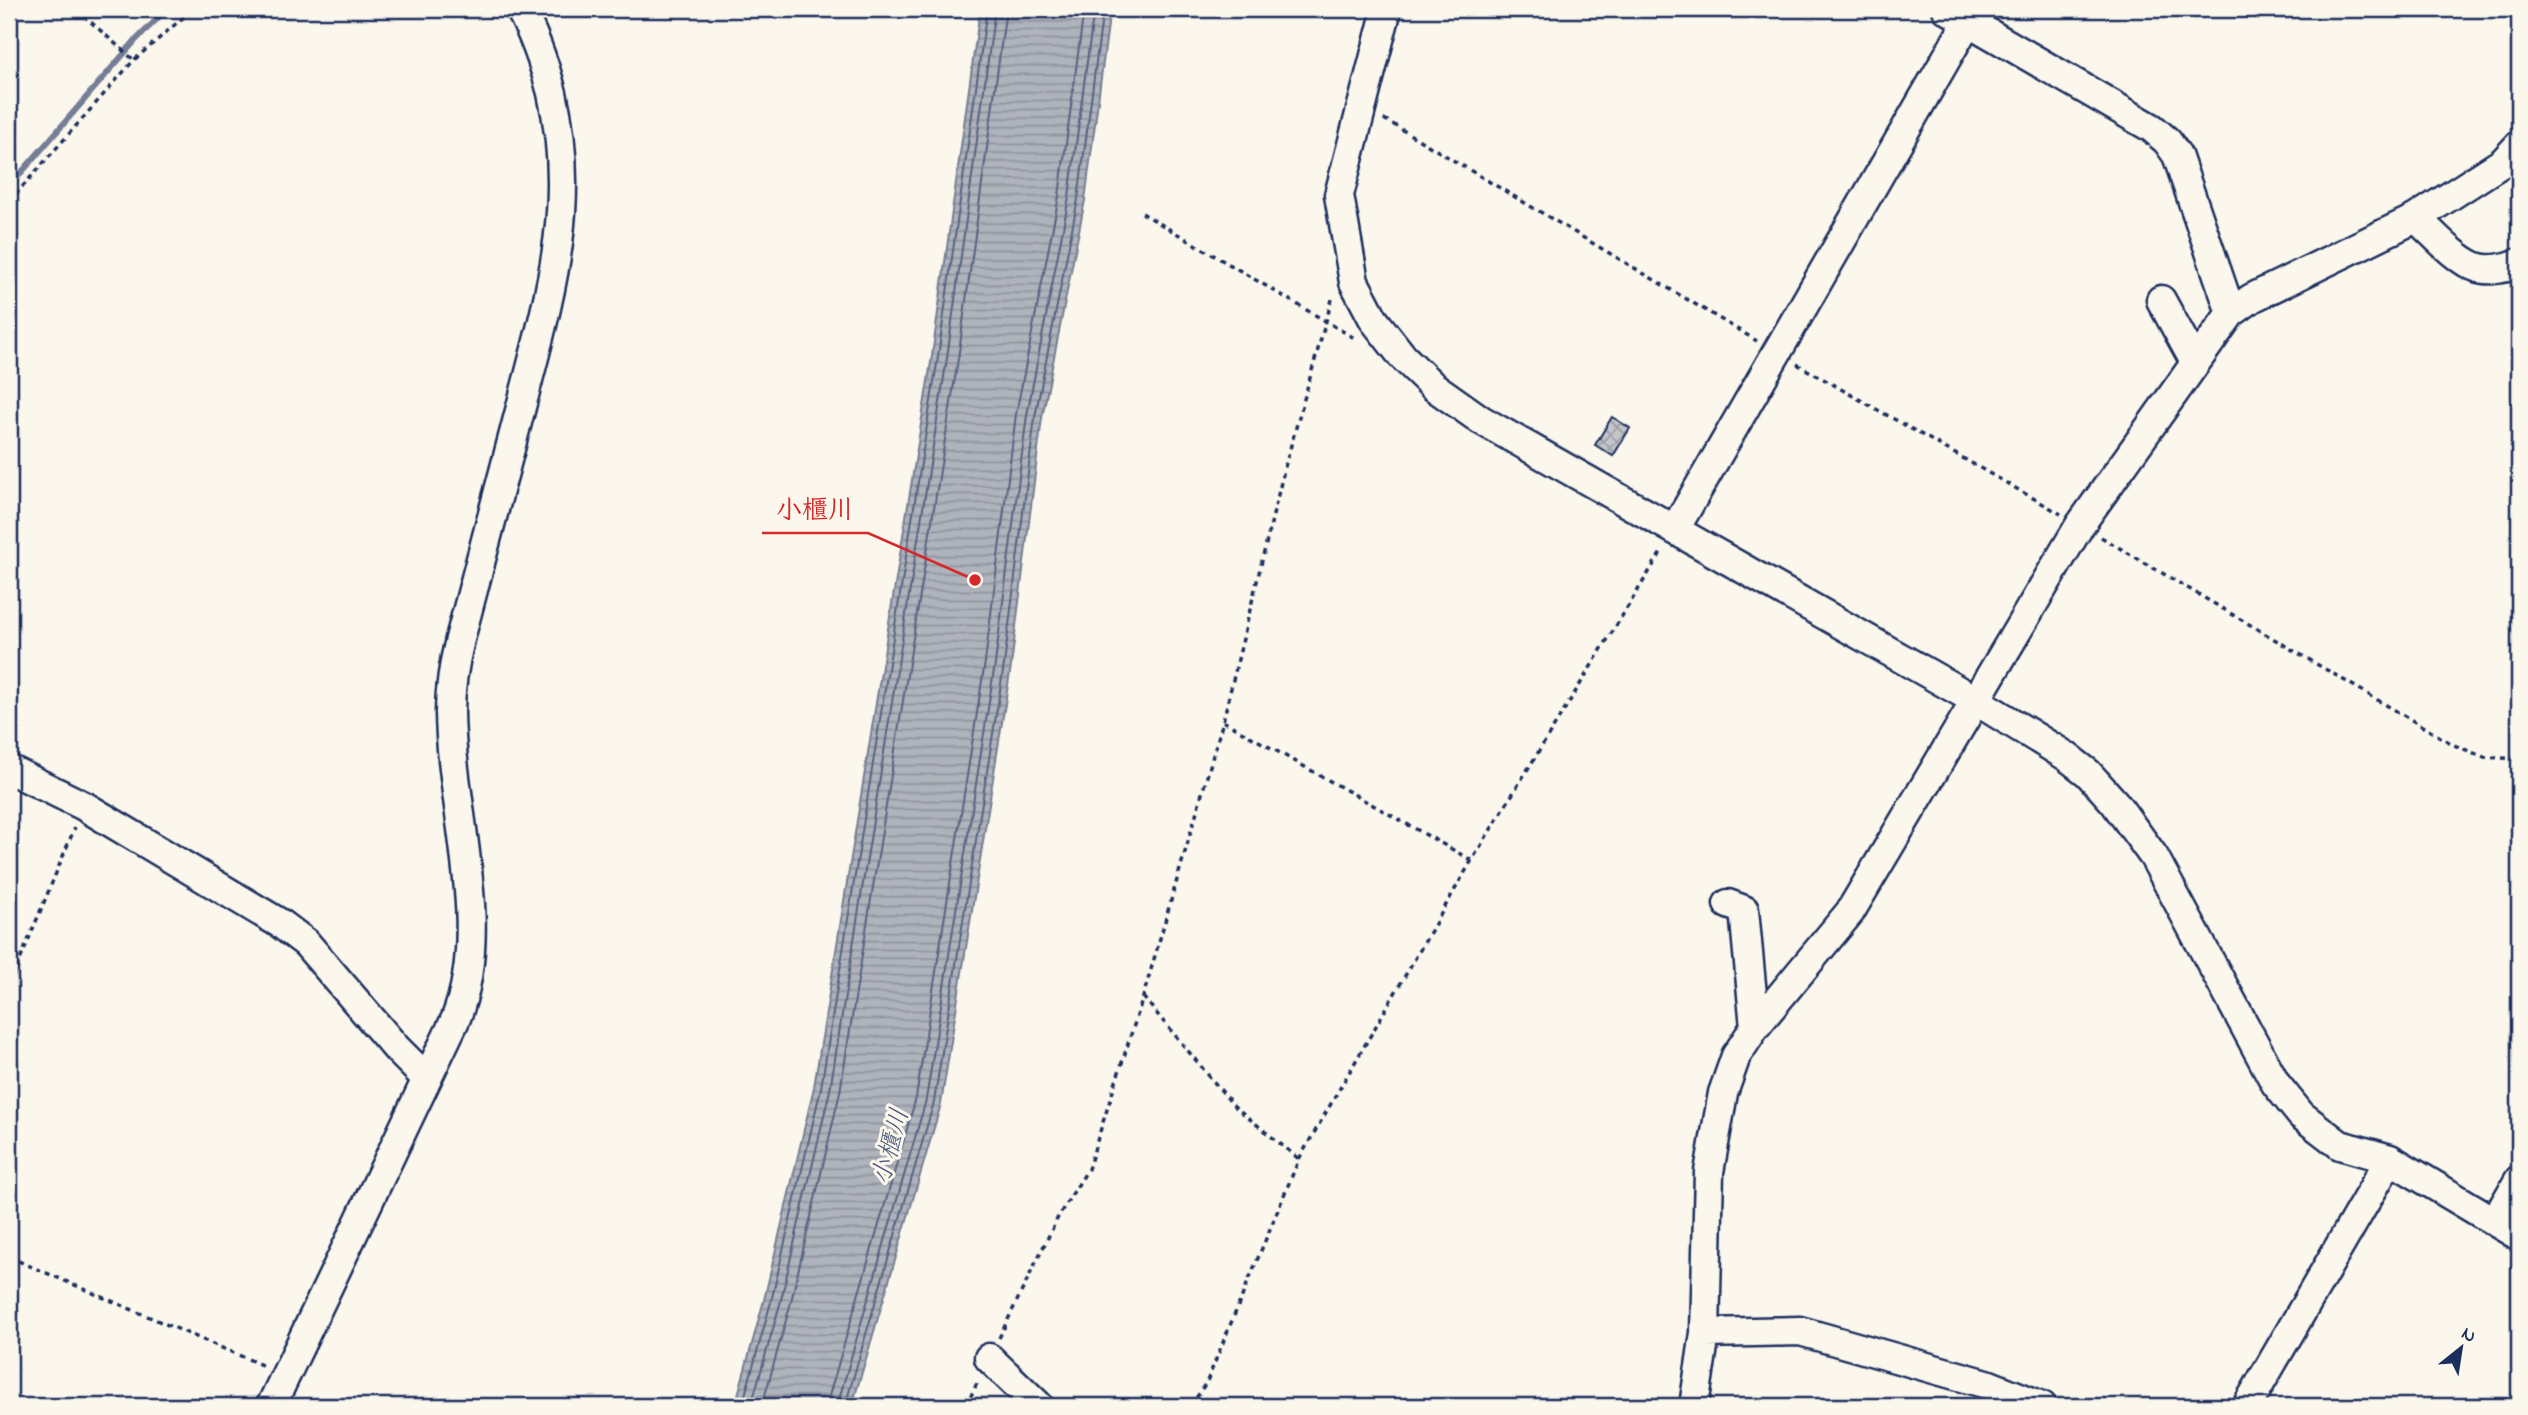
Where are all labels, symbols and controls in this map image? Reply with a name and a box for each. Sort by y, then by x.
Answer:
callout: 小櫃川 [762,486,868,533]
text: 小櫃川 [776,493,854,531]
water label: 小櫃川 [864,1104,920,1190]
north arrow [2426,1314,2496,1384]
text: N [2456,1321,2481,1350]

